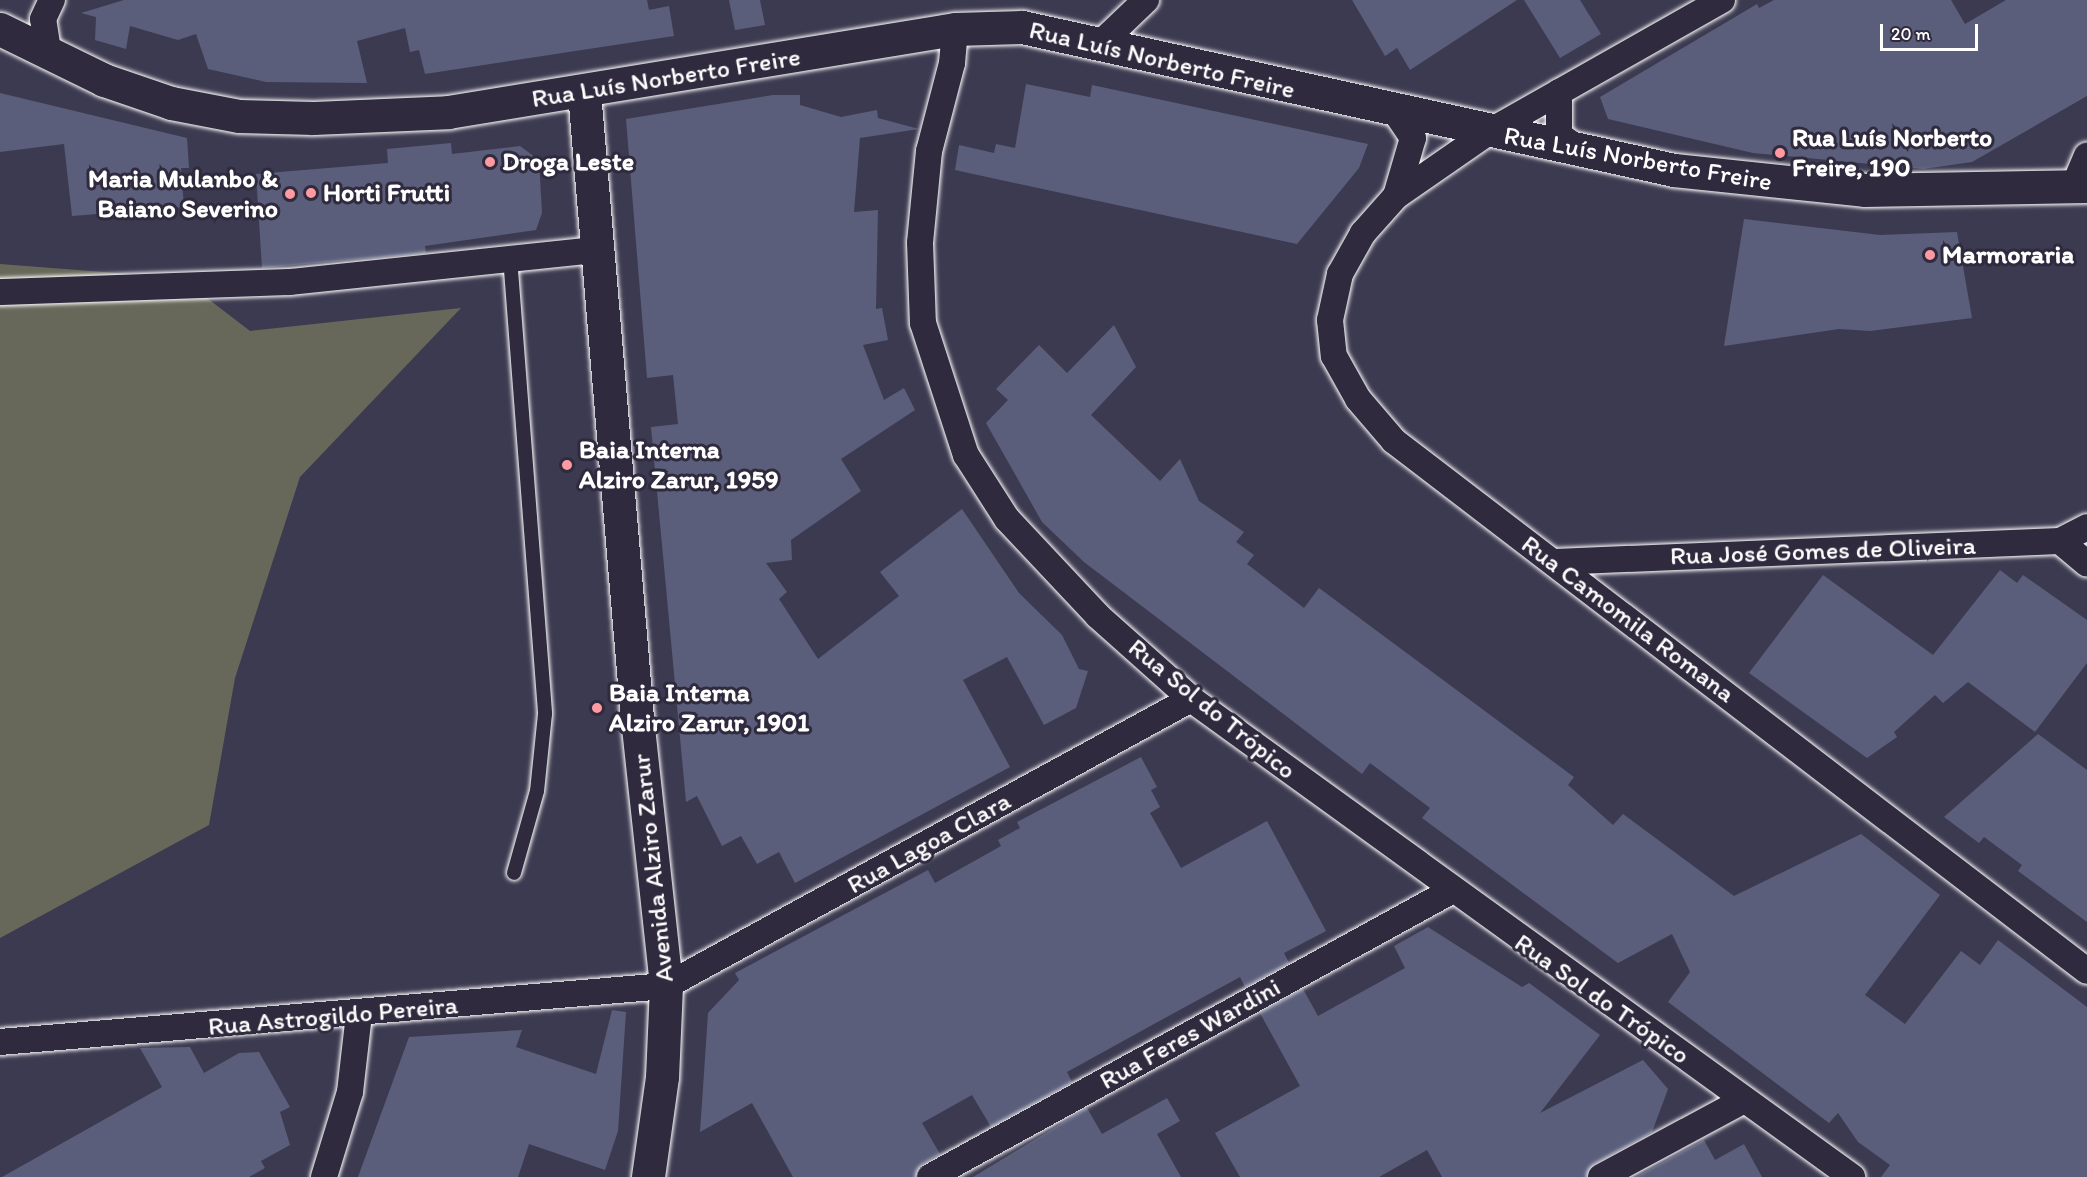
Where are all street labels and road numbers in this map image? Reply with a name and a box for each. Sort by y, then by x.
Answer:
street label: Rua Luís Norberto Freire [1026,14,1298,106]
street label: Rua Luís Norberto Freire [530,41,802,115]
street label: Rua Luís Norberto Freire [1502,120,1774,198]
street label: Rua Camomila Romana [1515,529,1741,709]
street label: Rua José Gomes de Oliveira [1669,530,1977,572]
street label: Rua Sol do Trópico [1123,632,1301,786]
street label: Avenida Alziro Zarur [626,752,680,984]
street label: Rua Lagoa Clara [842,785,1016,901]
street label: Rua Sol do Trópico [1509,928,1695,1070]
street label: Rua Feres Wardini [1095,972,1285,1096]
street label: Rua Astrogildo Pereira [207,990,459,1042]

